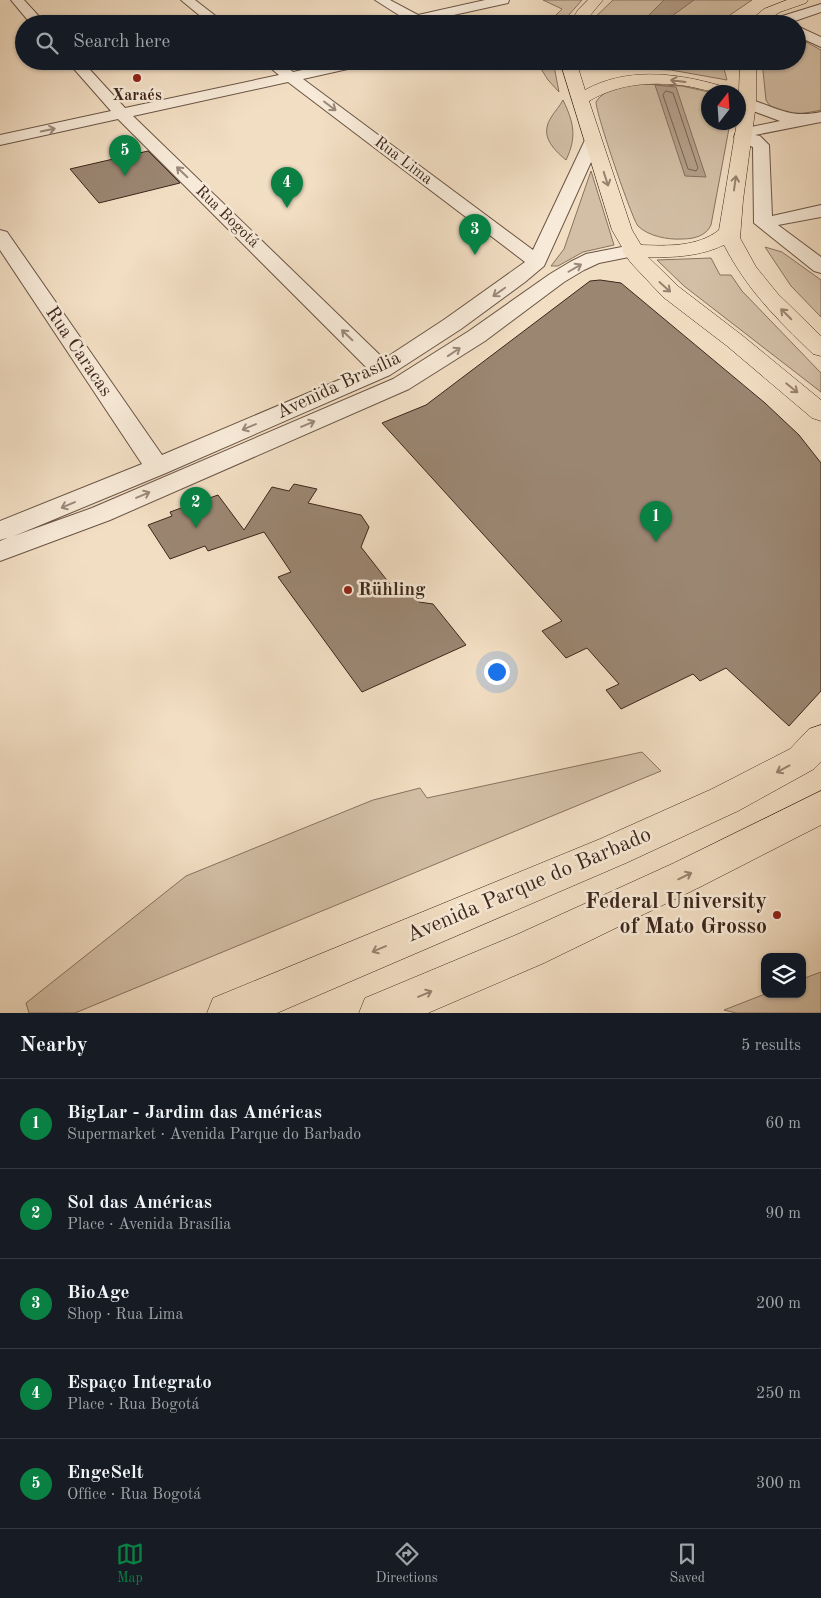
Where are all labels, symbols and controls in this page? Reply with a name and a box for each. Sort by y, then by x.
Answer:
search box [15,15,806,70]
icon: search [33,29,61,57]
text: Search here [73,33,170,52]
marker: Xaraés [131,72,143,84]
one-way arrow [670,76,686,86]
north arrow [701,85,746,130]
place label: Xaraés [112,88,162,104]
one-way arrow [323,101,336,112]
one-way arrow [39,125,55,134]
street label: Rua Lima [371,134,435,188]
pin: 5 [109,135,141,176]
one-way arrow [176,167,188,179]
pin: 4 [271,167,303,208]
one-way arrow [601,171,611,187]
one-way arrow [730,176,740,192]
street label: Rua Bogotá [192,183,262,251]
pin: 3 [459,214,491,255]
one-way arrow [567,262,581,272]
one-way arrow [659,281,672,293]
one-way arrow [492,287,506,297]
street label: Rua Caracas [41,304,115,400]
one-way arrow [781,309,793,321]
one-way arrow [341,329,354,341]
one-way arrow [446,346,460,356]
street label: Avenida Brasília [274,349,405,423]
one-way arrow [785,383,798,394]
one-way arrow [301,418,316,427]
one-way arrow [242,423,257,433]
pin: 2 [180,487,212,528]
one-way arrow [135,490,150,500]
one-way arrow [61,500,76,510]
pin: 1 [640,501,672,542]
place label: Rühling [358,581,426,600]
marker: Rühling [342,584,354,596]
your location [484,659,510,685]
one-way arrow [776,765,791,774]
street label: Avenida Parque do Barbado [403,823,655,947]
one-way arrow [677,871,692,881]
place label: Federal University of Mato Grosso [585,891,767,938]
marker: Federal University of Mato Grosso [771,909,783,921]
one-way arrow [372,945,387,955]
map controls [761,953,806,998]
button: layers [761,953,806,998]
one-way arrow [417,988,432,998]
text: Nearby [20,1035,88,1056]
text: 5 results [741,1038,801,1054]
text: BigLar - Jardim das Américas [67,1104,322,1123]
text: 1 [31,1116,41,1132]
text: 60 m [765,1116,801,1132]
text: Supermarket · Avenida Parque do Barbado [67,1127,361,1143]
text: Sol das Américas [67,1194,212,1213]
text: 2 [31,1206,41,1222]
text: 90 m [765,1206,801,1222]
text: Place · Avenida Brasília [67,1217,231,1233]
text: BioAge [67,1284,130,1303]
text: 3 [31,1296,41,1312]
text: 200 m [756,1296,801,1312]
text: Shop · Rua Lima [67,1307,183,1323]
text: Espaço Integrato [67,1374,212,1393]
text: 4 [31,1386,41,1402]
text: 250 m [756,1386,801,1402]
text: Place · Rua Bogotá [67,1397,199,1413]
text: EngeSelt [67,1464,144,1483]
text: 5 [31,1476,41,1492]
text: 300 m [756,1476,801,1492]
text: Office · Rua Bogotá [67,1487,201,1503]
tab: Map [116,1540,144,1587]
tab: Directions [376,1540,438,1587]
tab: Saved [669,1540,705,1587]

